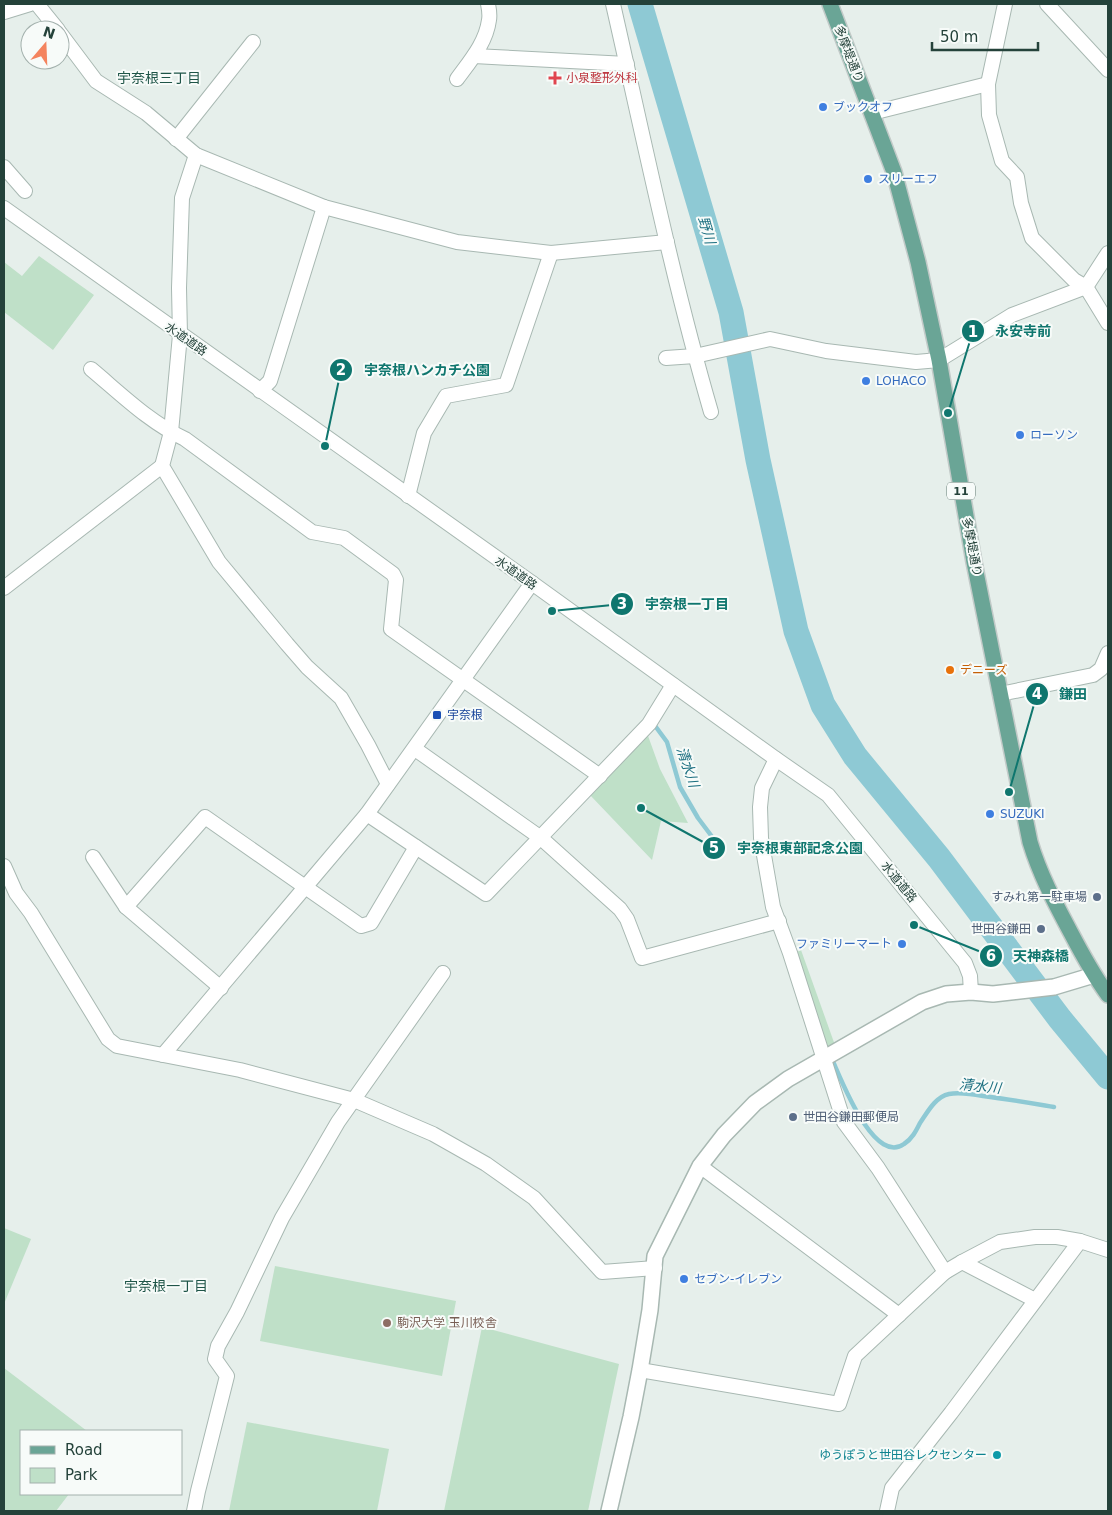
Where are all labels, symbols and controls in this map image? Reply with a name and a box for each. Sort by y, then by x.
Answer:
north arrow [20,20,70,70]
scale bar [932,20,1038,52]
text: N [41,23,57,42]
street label: 多摩堤通り [832,23,866,85]
text: 50 m [940,28,978,46]
district label: 宇奈根三丁目 [117,70,201,86]
marker: 小泉整形外科 [548,71,562,85]
place label: 小泉整形外科 [566,71,638,85]
place label: ブックオフ [833,100,893,114]
marker: ブックオフ [817,101,829,113]
place label: スリーエフ [878,172,938,186]
marker: スリーエフ [862,173,874,185]
water label: 野川 [695,214,719,248]
callout: 永安寺前 [960,317,1061,346]
street label: 水道道路 [162,319,210,359]
text: 1 [968,323,978,341]
text: 永安寺前 [995,323,1051,339]
callout: 宇奈根ハンカチ公園 [329,355,500,384]
text: 2 [336,361,346,379]
text: 宇奈根ハンカチ公園 [364,362,490,378]
place label: LOHACO [876,374,927,388]
marker: LOHACO [860,375,872,387]
place label: ローソン [1030,428,1078,442]
marker: ローソン [1014,429,1026,441]
road number: 11 [947,482,975,500]
street label: 多摩堤通り [959,516,985,578]
street label: 水道道路 [492,553,540,593]
callout: 宇奈根一丁目 [610,590,739,619]
text: 3 [617,595,627,613]
text: 宇奈根一丁目 [645,596,729,612]
place label: デニーズ [960,663,1007,677]
marker: デニーズ [944,664,956,676]
callout: 鎌田 [1024,679,1097,708]
text: 4 [1032,685,1042,703]
text: 鎌田 [1059,686,1087,702]
place label: 宇奈根 [447,708,483,722]
marker: 宇奈根 [431,709,443,721]
water label: 清水川 [674,745,703,791]
place label: SUZUKI [1000,807,1045,821]
marker: SUZUKI [984,808,996,820]
callout: 宇奈根東部記念公園 [702,834,873,863]
text: 5 [709,839,719,857]
text: 宇奈根東部記念公園 [737,840,863,856]
street label: 水道道路 [878,859,920,905]
place label: すみれ第一駐車場 [991,890,1087,904]
marker: すみれ第一駐車場 [1091,891,1103,903]
place label: 世田谷鎌田 [971,922,1031,936]
marker: 世田谷鎌田 [1035,923,1047,935]
place label: ファミリーマート [796,937,892,951]
marker: ファミリーマート [896,938,908,950]
callout: 天神森橋 [978,942,1079,971]
text: 6 [986,947,996,965]
text: 天神森橋 [1013,948,1069,964]
water label: 清水川 [958,1076,1004,1096]
place label: 世田谷鎌田郵便局 [803,1110,899,1124]
marker: 世田谷鎌田郵便局 [787,1111,799,1123]
place label: セブン-イレブン [694,1272,782,1286]
marker: セブン-イレブン [678,1273,690,1285]
district label: 宇奈根一丁目 [124,1278,208,1294]
place label: 駒沢大学 玉川校舎 [397,1316,497,1330]
marker: 駒沢大学 玉川校舎 [381,1317,393,1329]
legend [20,1430,182,1495]
text: Road [65,1441,103,1459]
place label: ゆうぽうと世田谷レクセンター [819,1448,987,1462]
marker: ゆうぽうと世田谷レクセンター [991,1449,1003,1461]
text: Park [65,1466,98,1484]

